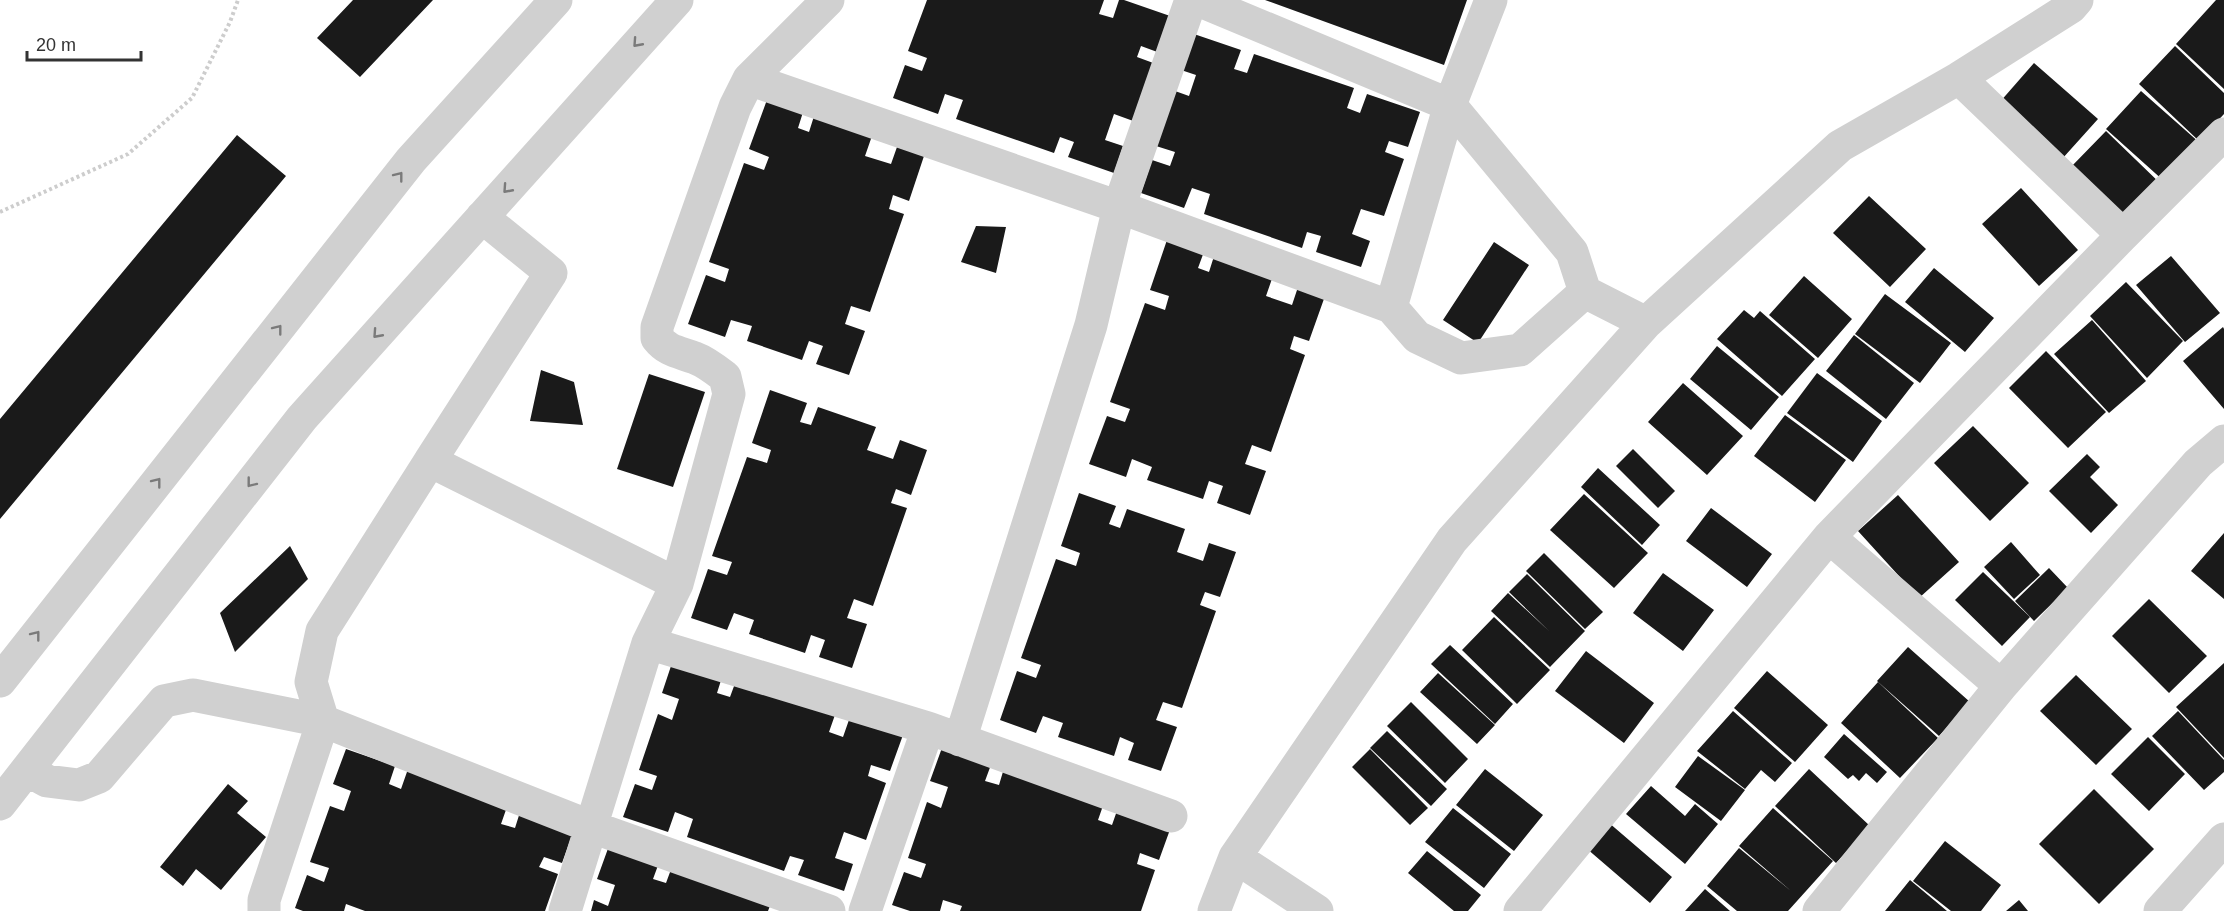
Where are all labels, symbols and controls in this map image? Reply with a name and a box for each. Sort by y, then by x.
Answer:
scale bar [27,24,141,62]
text: 20 m [36,35,76,55]
one-way arrow [633,37,644,47]
one-way arrow [391,171,402,182]
one-way arrow [503,182,514,193]
one-way arrow [270,324,281,335]
one-way arrow [373,327,384,338]
one-way arrow [248,476,259,487]
one-way arrow [150,477,161,488]
one-way arrow [29,630,40,641]

